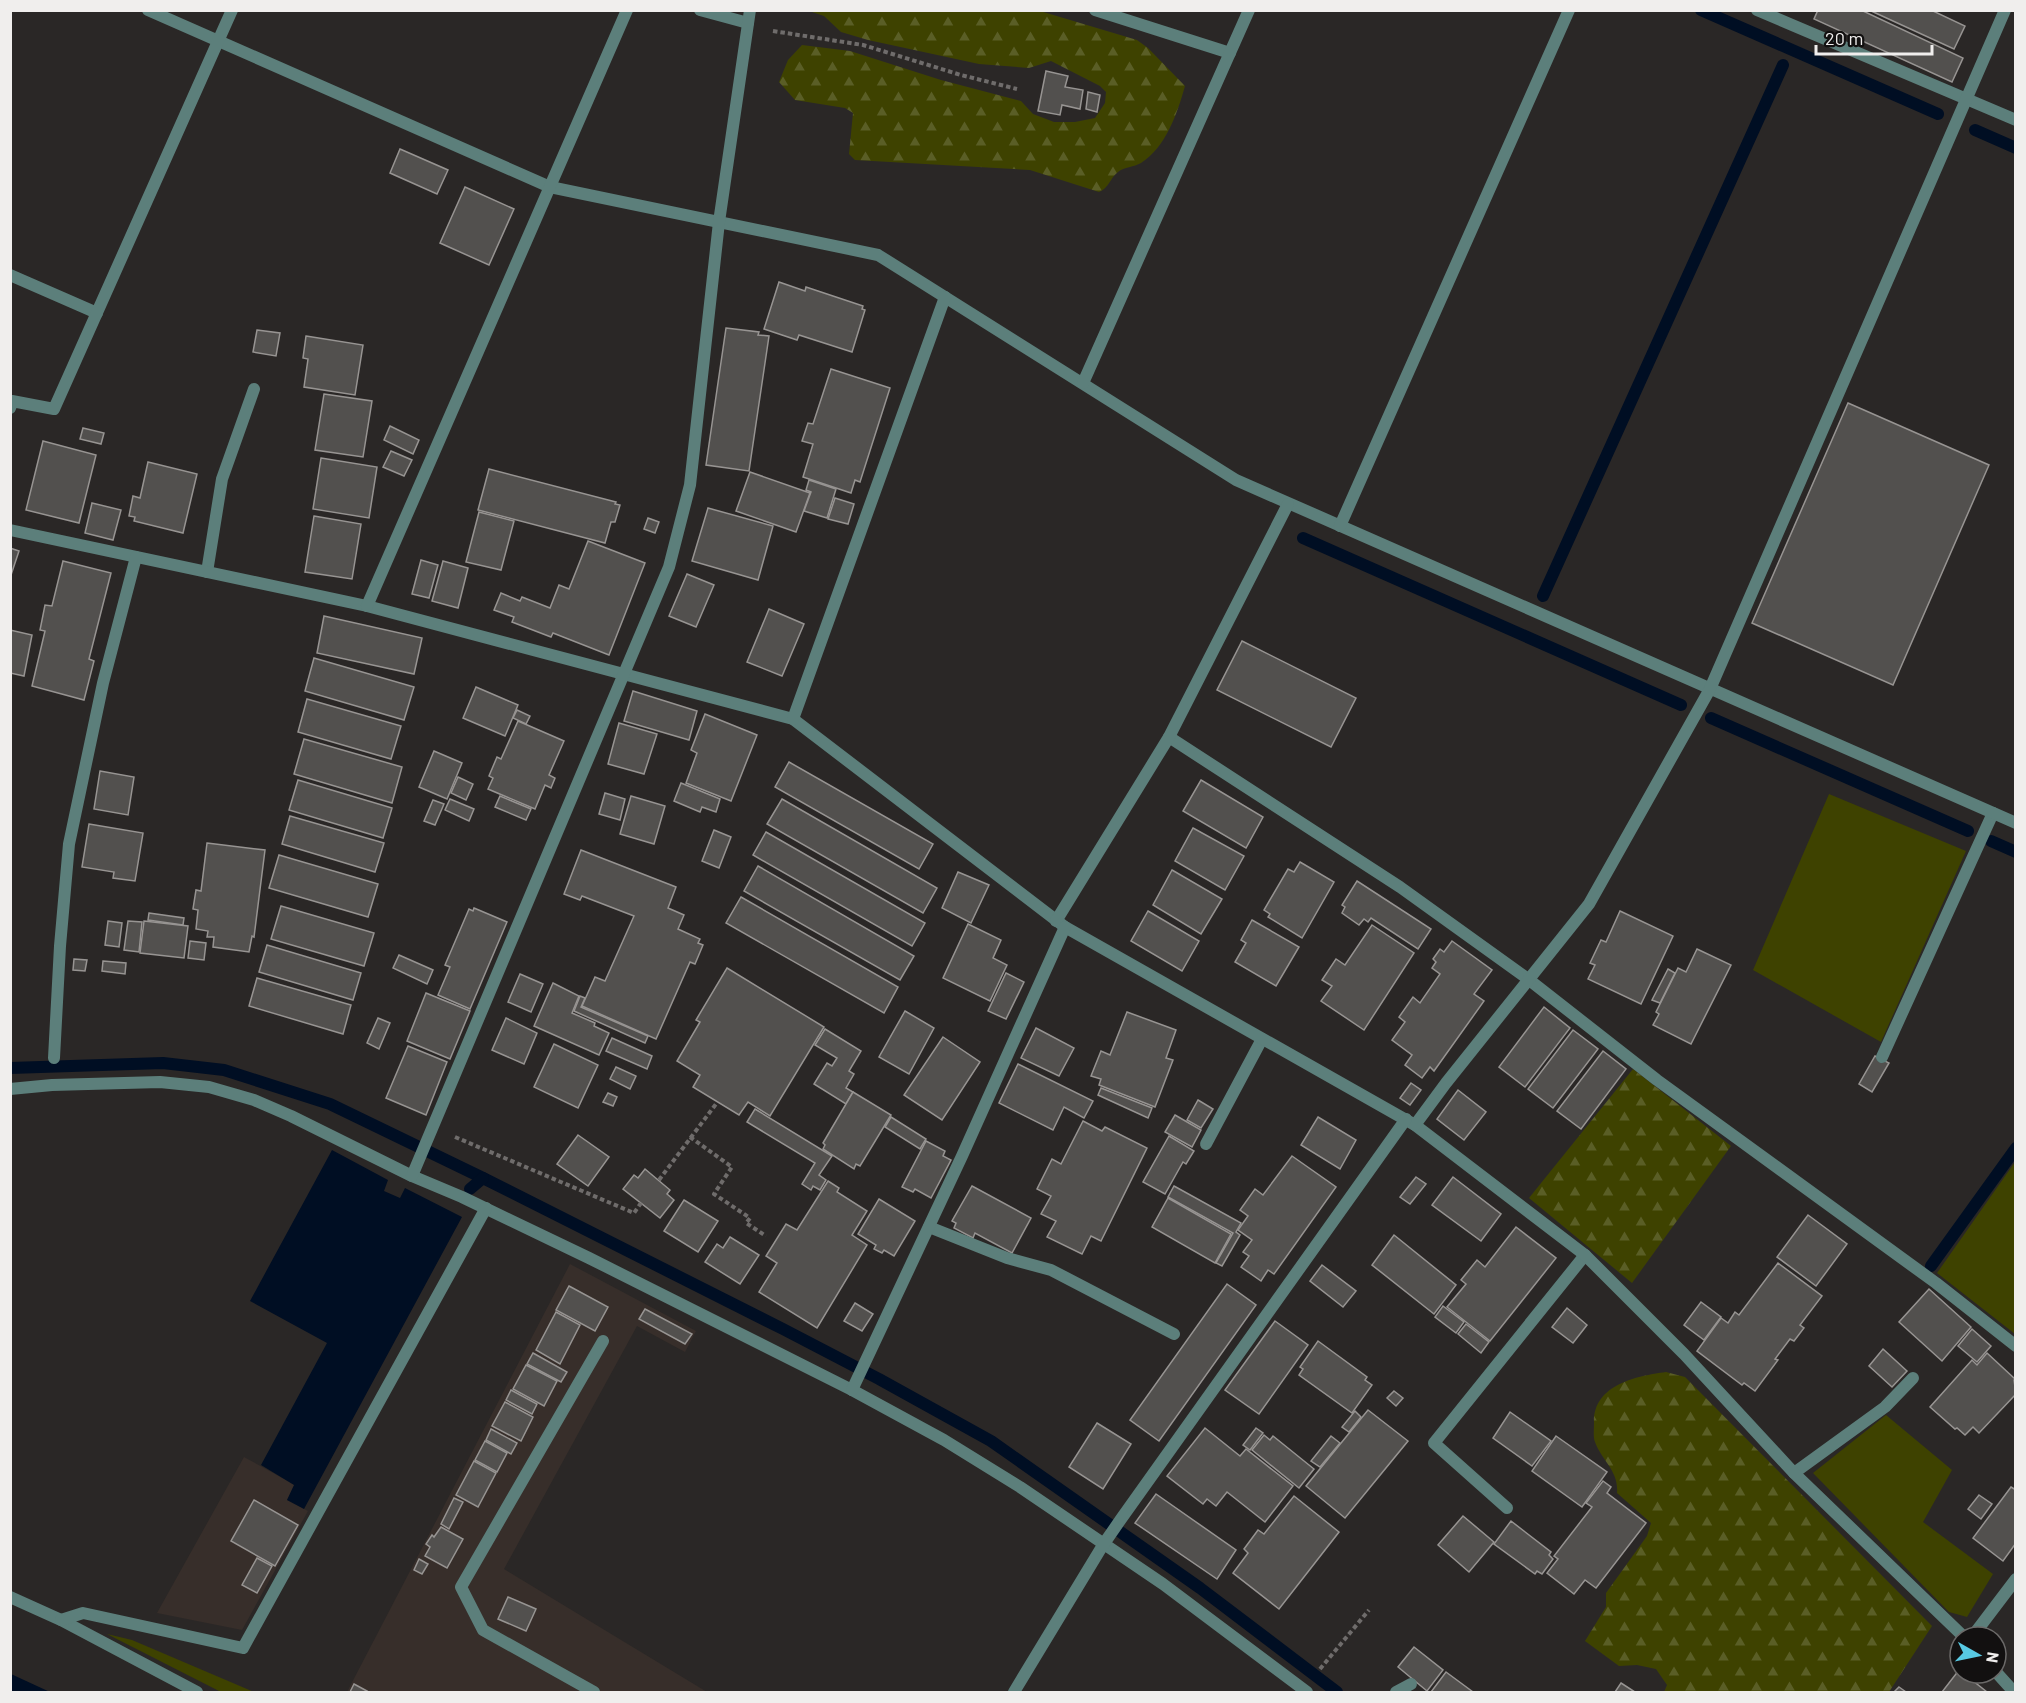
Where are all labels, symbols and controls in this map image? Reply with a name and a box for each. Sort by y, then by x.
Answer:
scale bar [1816,18,1932,56]
text: 20 m [1825,27,1863,49]
north arrow [1948,1625,2008,1685]
text: N [1983,1651,2004,1664]

